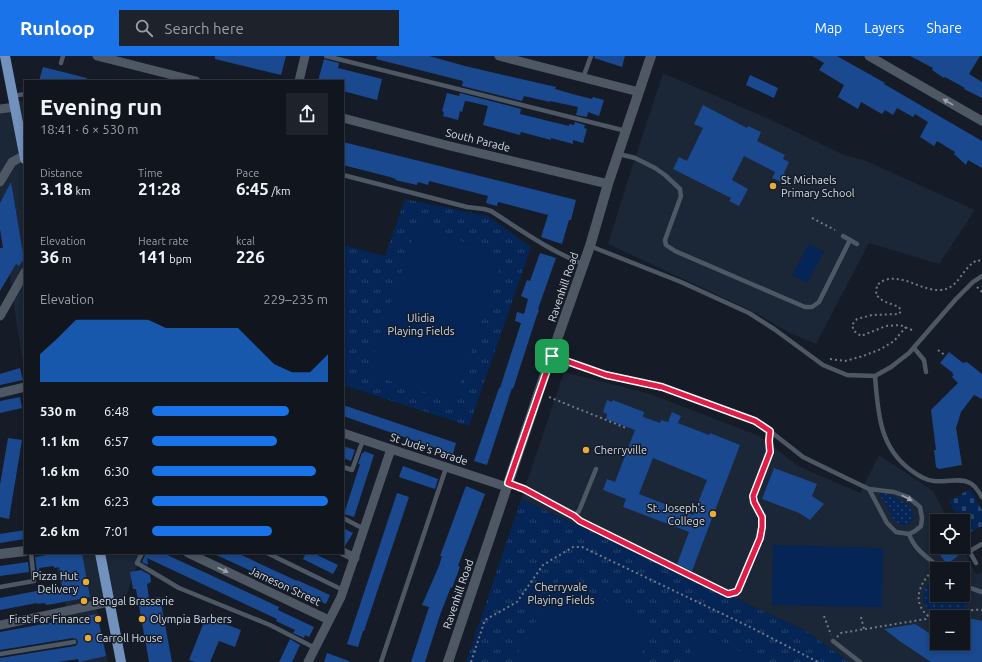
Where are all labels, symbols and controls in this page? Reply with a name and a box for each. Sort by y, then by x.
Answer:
search box [119,10,399,46]
text: Runloop [20,17,95,39]
icon: search [133,17,155,39]
text: Search here [165,20,244,37]
text: Map [815,20,842,36]
text: Layers [864,20,904,36]
text: Share [926,20,962,36]
button: share [286,93,328,135]
text: Evening run [40,94,162,119]
one-way arrow [942,98,954,105]
text: 18:41 · 6 × 530 m [40,122,139,136]
street label: South Parade [444,126,512,154]
text: Distance [40,167,83,179]
text: Time [138,167,163,179]
text: Pace [236,167,259,179]
place label: St Michaels Primary School [781,174,855,199]
text: 3.18 [40,179,73,198]
text: 21:28 [138,179,181,198]
text: 6:45 [236,179,269,198]
marker: St Michaels Primary School [768,181,778,191]
text: km [73,185,91,197]
text: /km [269,185,291,197]
text: Elevation [40,235,86,247]
text: Heart rate [138,235,189,247]
text: kcal [236,235,255,247]
text: 36 [40,247,59,266]
text: 141 [138,247,167,266]
text: 226 [236,247,265,266]
street label: Ravenhill Road [545,251,581,323]
text: m [59,253,71,265]
text: bpm [167,253,192,265]
text: Elevation [40,292,94,306]
text: 229–235 m [263,292,328,306]
park label: Ulidia Playing Fields [388,312,455,337]
pin [535,339,569,373]
icon: arrive [541,345,563,367]
text: 530 m [40,404,76,418]
text: 6:48 [104,404,129,418]
street label: St Jude's Parade [389,431,469,467]
text: 1.1 km [40,434,79,448]
text: 6:57 [104,434,129,448]
place label: Cherryville [594,444,647,456]
marker: Cherryville [581,445,591,455]
text: 1.6 km [40,464,79,478]
text: 6:30 [104,464,129,478]
text: 2.1 km [40,494,79,508]
text: 6:23 [104,494,129,508]
one-way arrow [901,495,913,501]
place label: St. Joseph's College [647,502,705,527]
marker: St. Joseph's College [708,509,718,519]
map controls [930,514,970,650]
button: locate [930,514,970,554]
text: 2.6 km [40,524,79,538]
text: 7:01 [104,524,129,538]
street label: Ravenhill Road [440,558,476,630]
button: + [930,562,970,602]
street label: Jameson Street [247,564,323,608]
one-way arrow [217,567,228,573]
place label: Pizza Hut Delivery [32,570,79,595]
marker: Pizza Hut Delivery [81,577,91,587]
park label: Cherryvale Playing Fields [528,581,595,606]
place label: Bengal Brasserie [92,595,174,607]
marker: Bengal Brasserie [79,596,89,606]
button: − [930,610,970,650]
place label: First For Finance [9,613,90,625]
place label: Olympia Barbers [150,613,232,625]
marker: First For Finance [93,614,103,624]
marker: Olympia Barbers [137,614,147,624]
place label: Carroll House [96,632,163,644]
marker: Carroll House [83,633,93,643]

